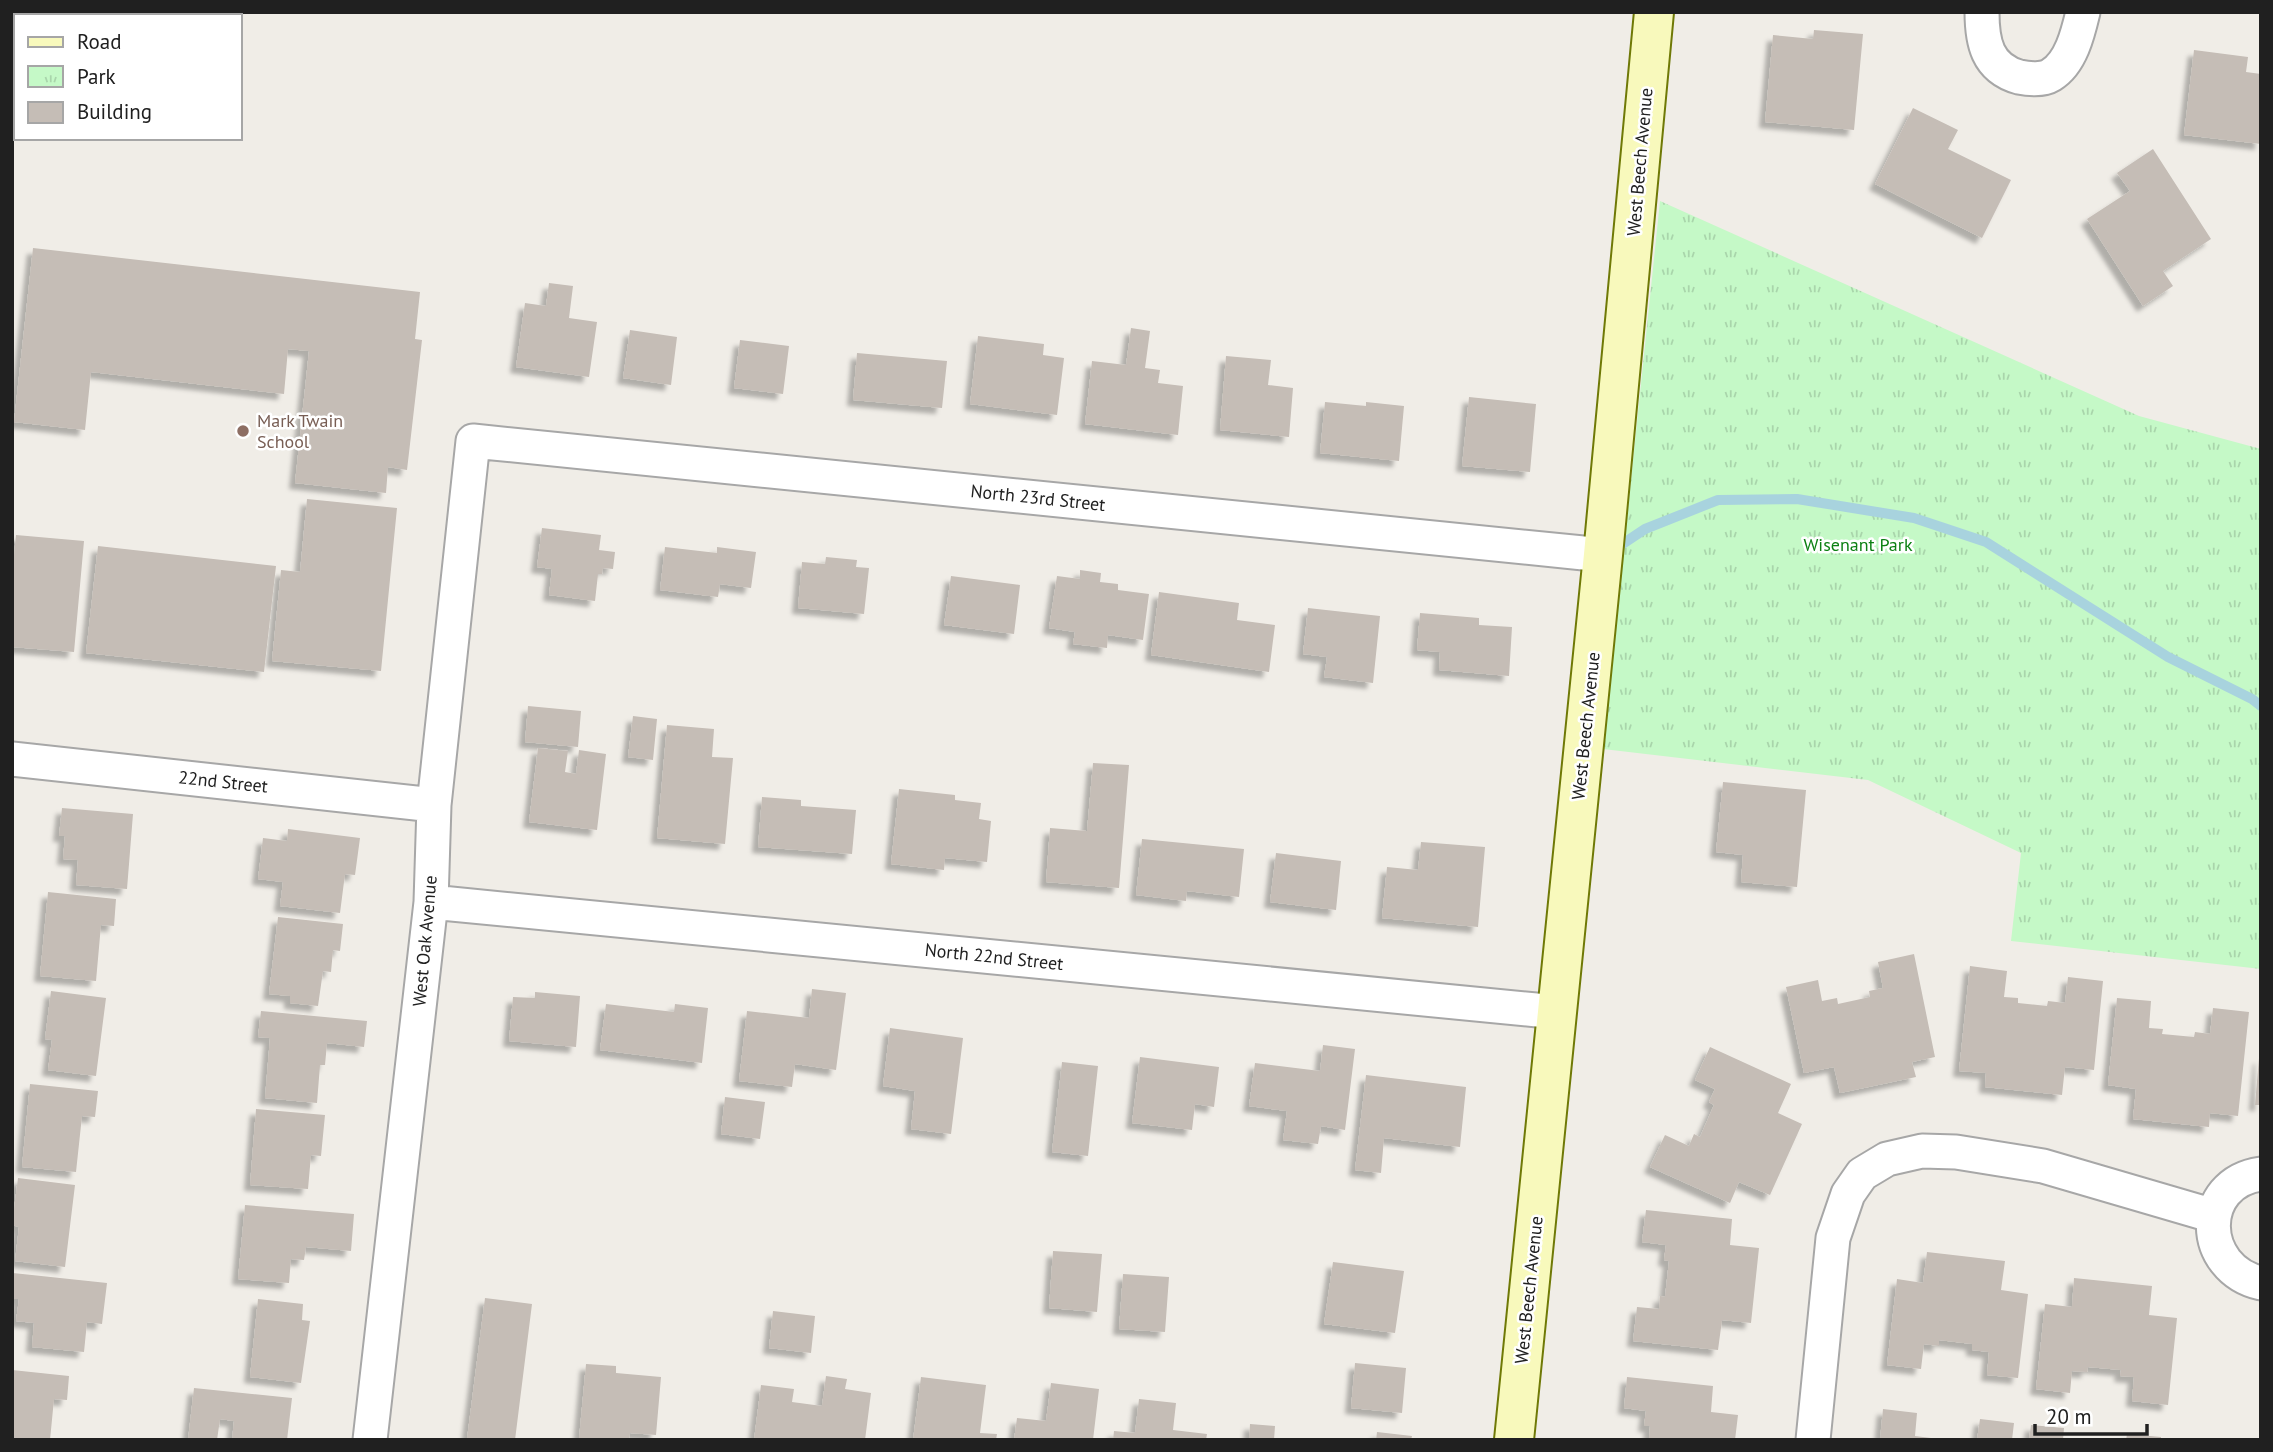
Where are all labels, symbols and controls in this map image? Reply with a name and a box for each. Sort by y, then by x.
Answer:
legend [14,14,242,140]
text: Road [77,28,121,55]
text: Park [77,63,116,90]
street label: West Beech Avenue [1622,87,1657,237]
text: Building [77,98,152,125]
place label: Mark Twain School [257,409,343,453]
marker: Mark Twain School [235,423,251,439]
street label: North 23rd Street [970,479,1107,516]
park label: Wisenant Park [1803,533,1913,556]
street label: West Beech Avenue [1566,651,1605,801]
street label: 22nd Street [177,765,269,798]
street label: West Oak Avenue [407,874,442,1007]
street label: North 22nd Street [924,938,1064,975]
street label: West Beech Avenue [1509,1215,1548,1365]
scale bar [2035,1392,2147,1436]
text: 20 m [2046,1403,2092,1430]

